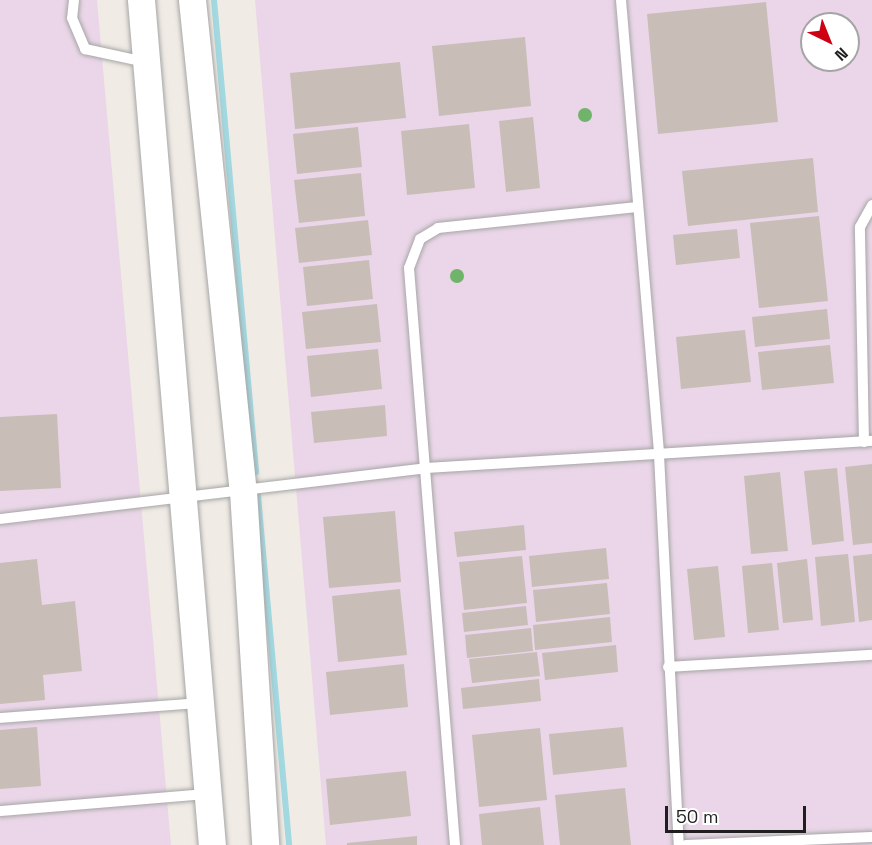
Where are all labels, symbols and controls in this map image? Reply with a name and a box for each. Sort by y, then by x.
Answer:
north arrow [800,12,860,72]
text: N [830,43,852,65]
scale bar [668,794,809,832]
text: 50 m [676,805,718,828]

